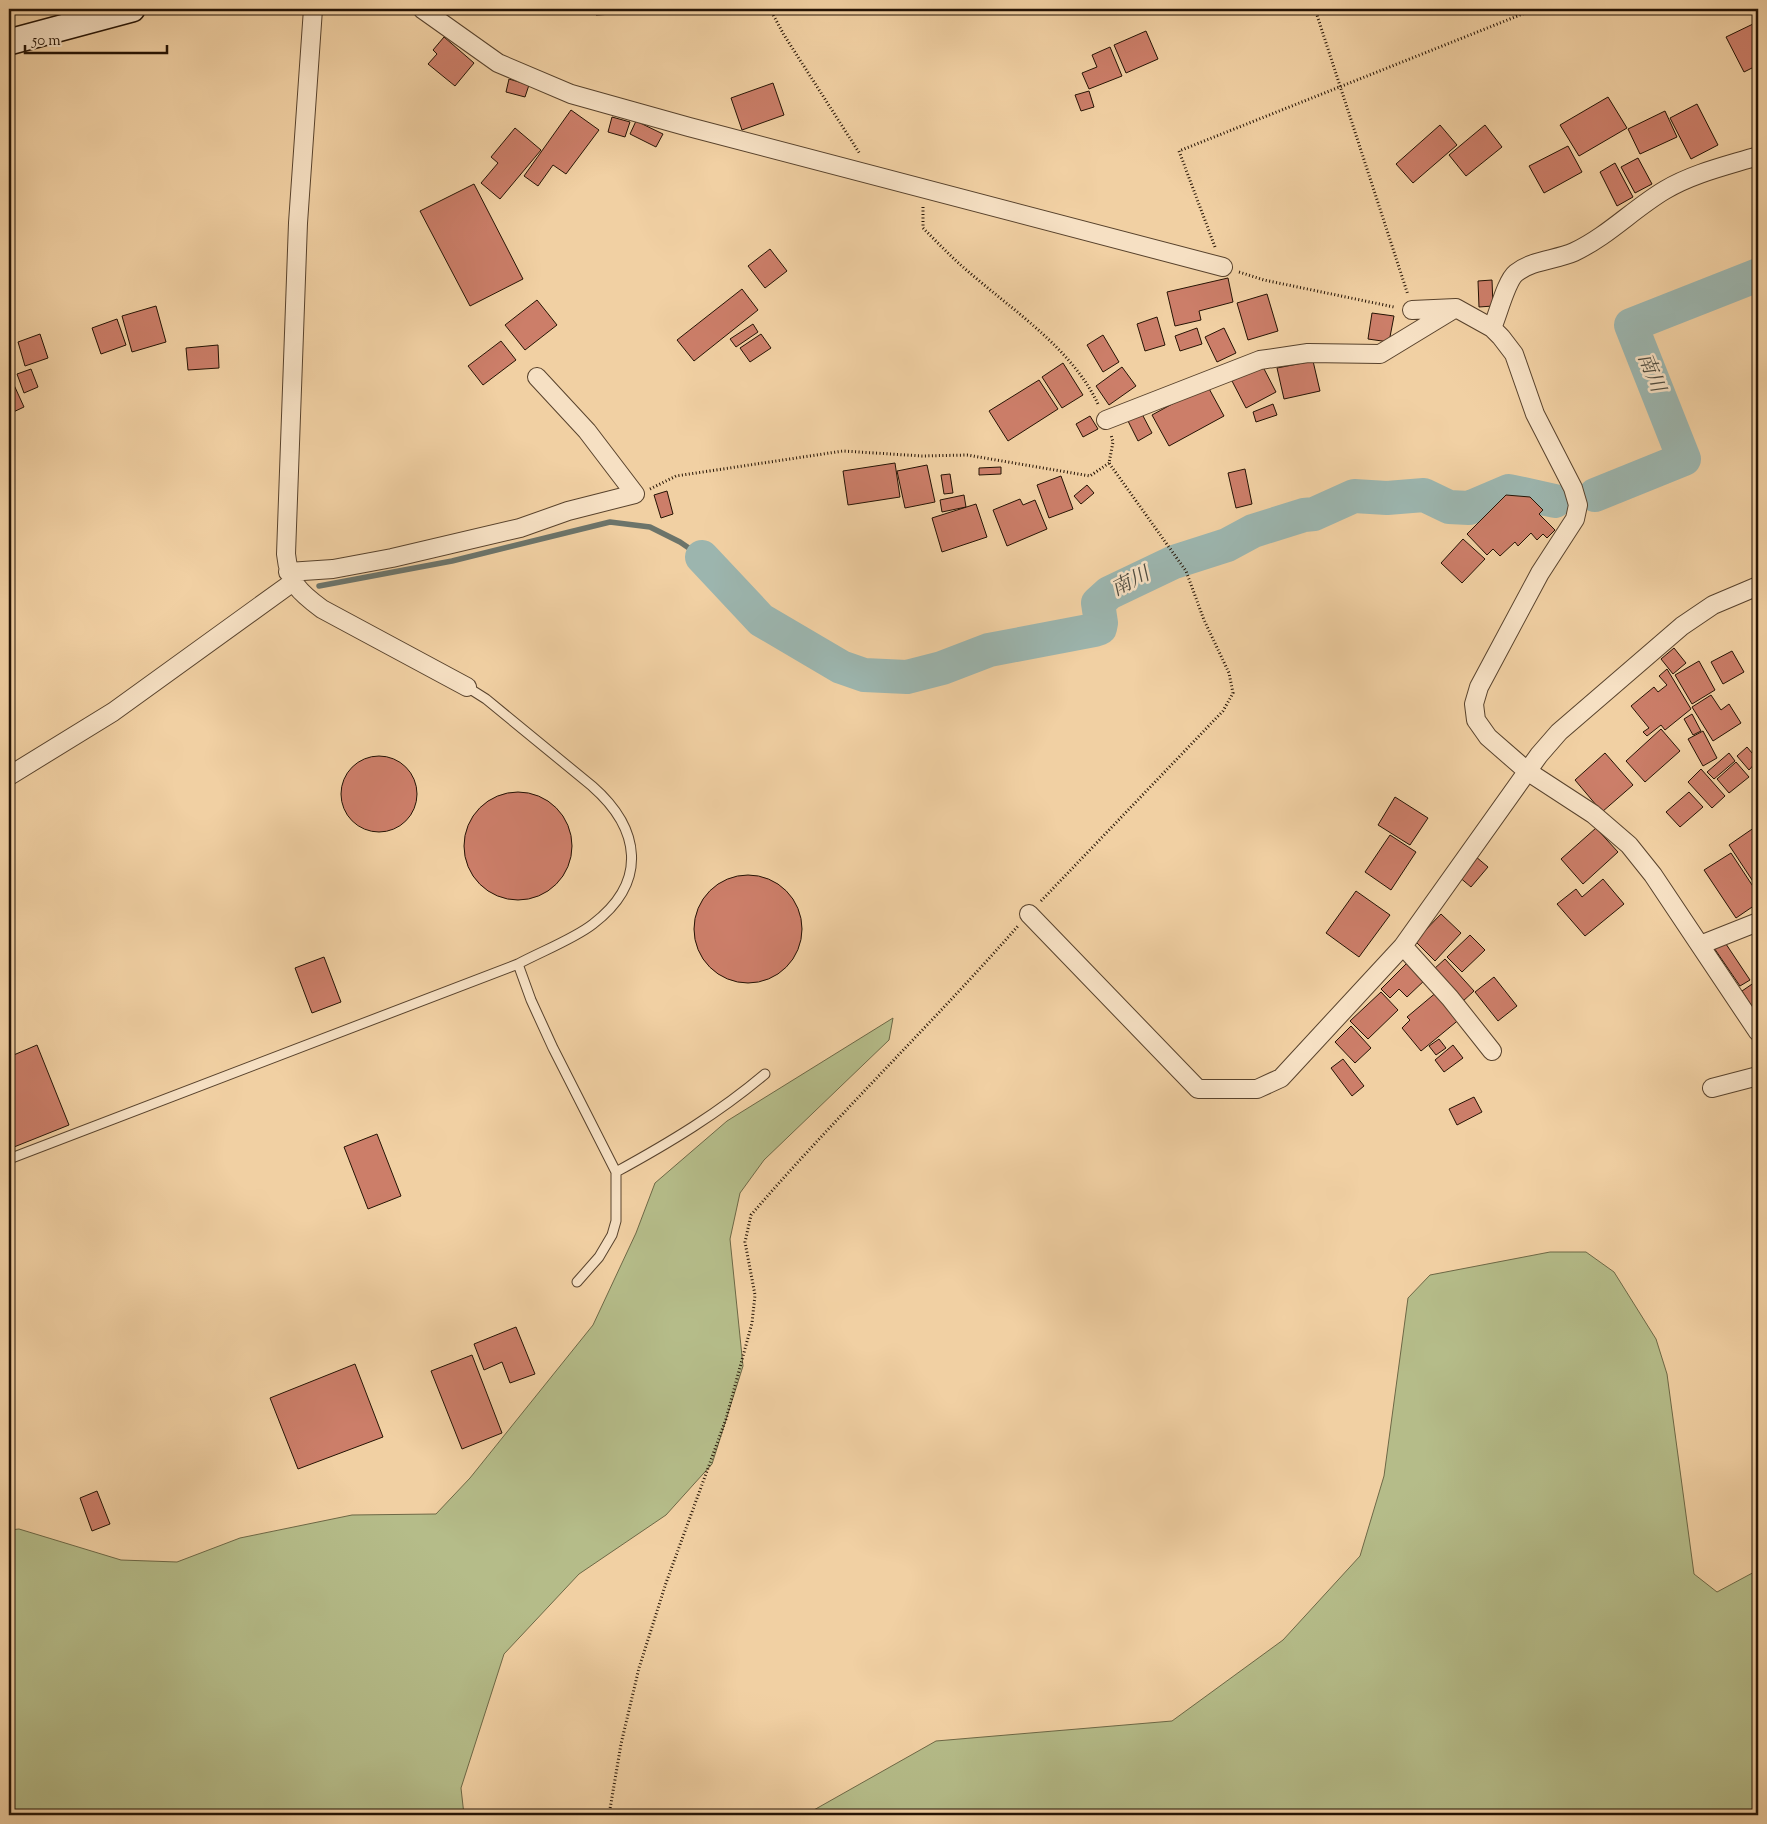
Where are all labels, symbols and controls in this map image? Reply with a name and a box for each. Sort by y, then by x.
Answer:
scale bar [25,22,168,54]
text: 50 m [31,31,61,52]
water label: 南川 [1629,349,1672,399]
water label: 南川 [1107,560,1157,605]

